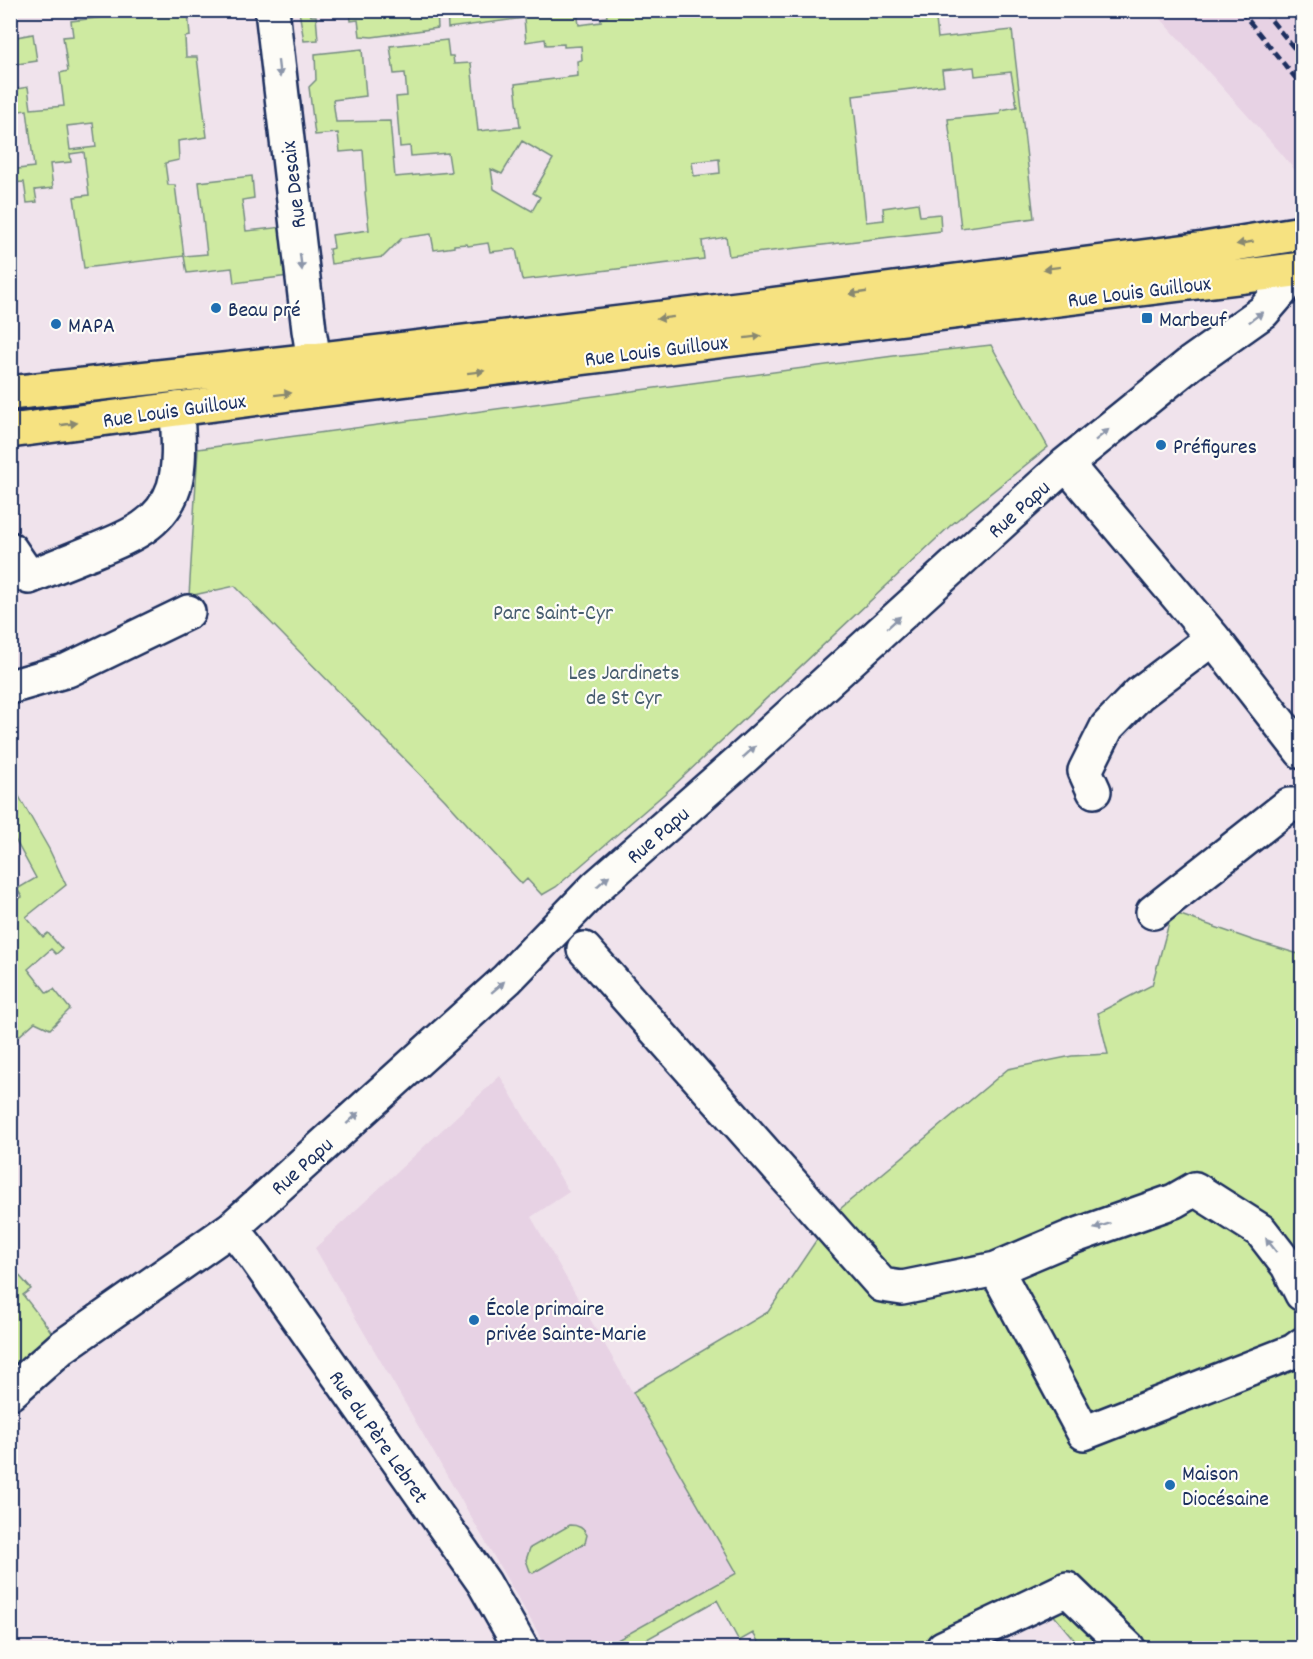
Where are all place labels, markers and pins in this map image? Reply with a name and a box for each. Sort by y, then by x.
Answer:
place label: Beau pré [228,296,301,327]
marker: Beau pré [209,301,223,315]
place label: Marbeuf [1159,306,1228,337]
marker: Marbeuf [1140,311,1154,325]
place label: MAPA [68,312,115,343]
marker: MAPA [49,317,63,331]
place label: Préfigures [1173,433,1257,464]
marker: Préfigures [1154,438,1168,452]
place label: École primaire privée Sainte-Marie [486,1295,646,1351]
marker: École primaire privée Sainte-Marie [467,1313,481,1327]
place label: Maison Diocésaine [1182,1460,1269,1516]
marker: Maison Diocésaine [1163,1478,1177,1492]

